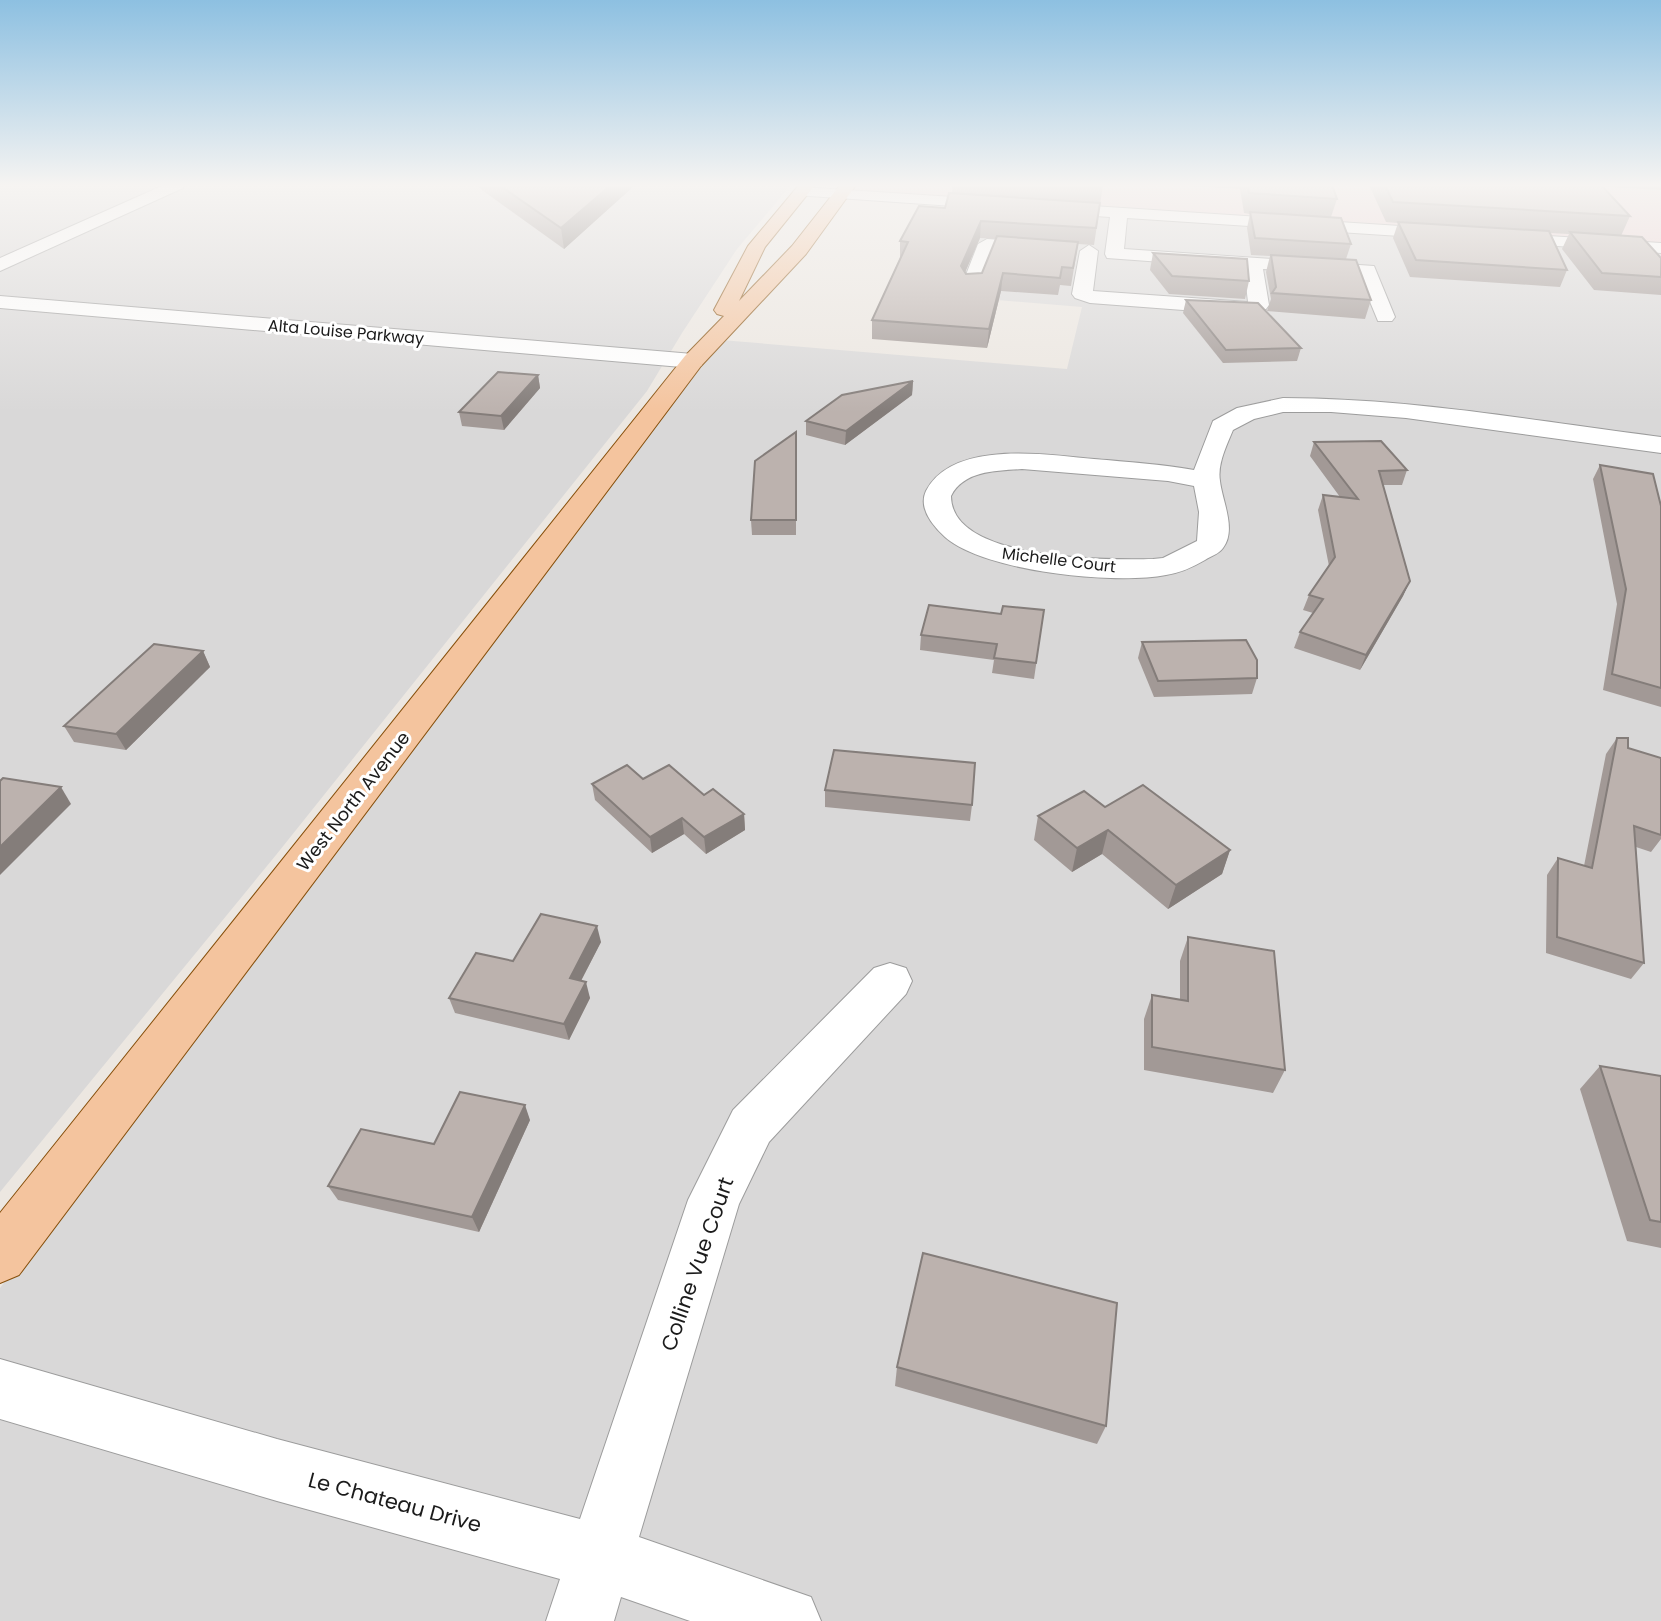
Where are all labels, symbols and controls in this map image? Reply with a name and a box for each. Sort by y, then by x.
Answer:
street label: Alta Louise Parkway [267,314,425,350]
street label: Michelle Court [1001,542,1117,578]
street label: West North Avenue [291,726,415,876]
street label: Colline Vue Court [654,1173,740,1355]
street label: Le Chateau Drive [305,1465,485,1539]

